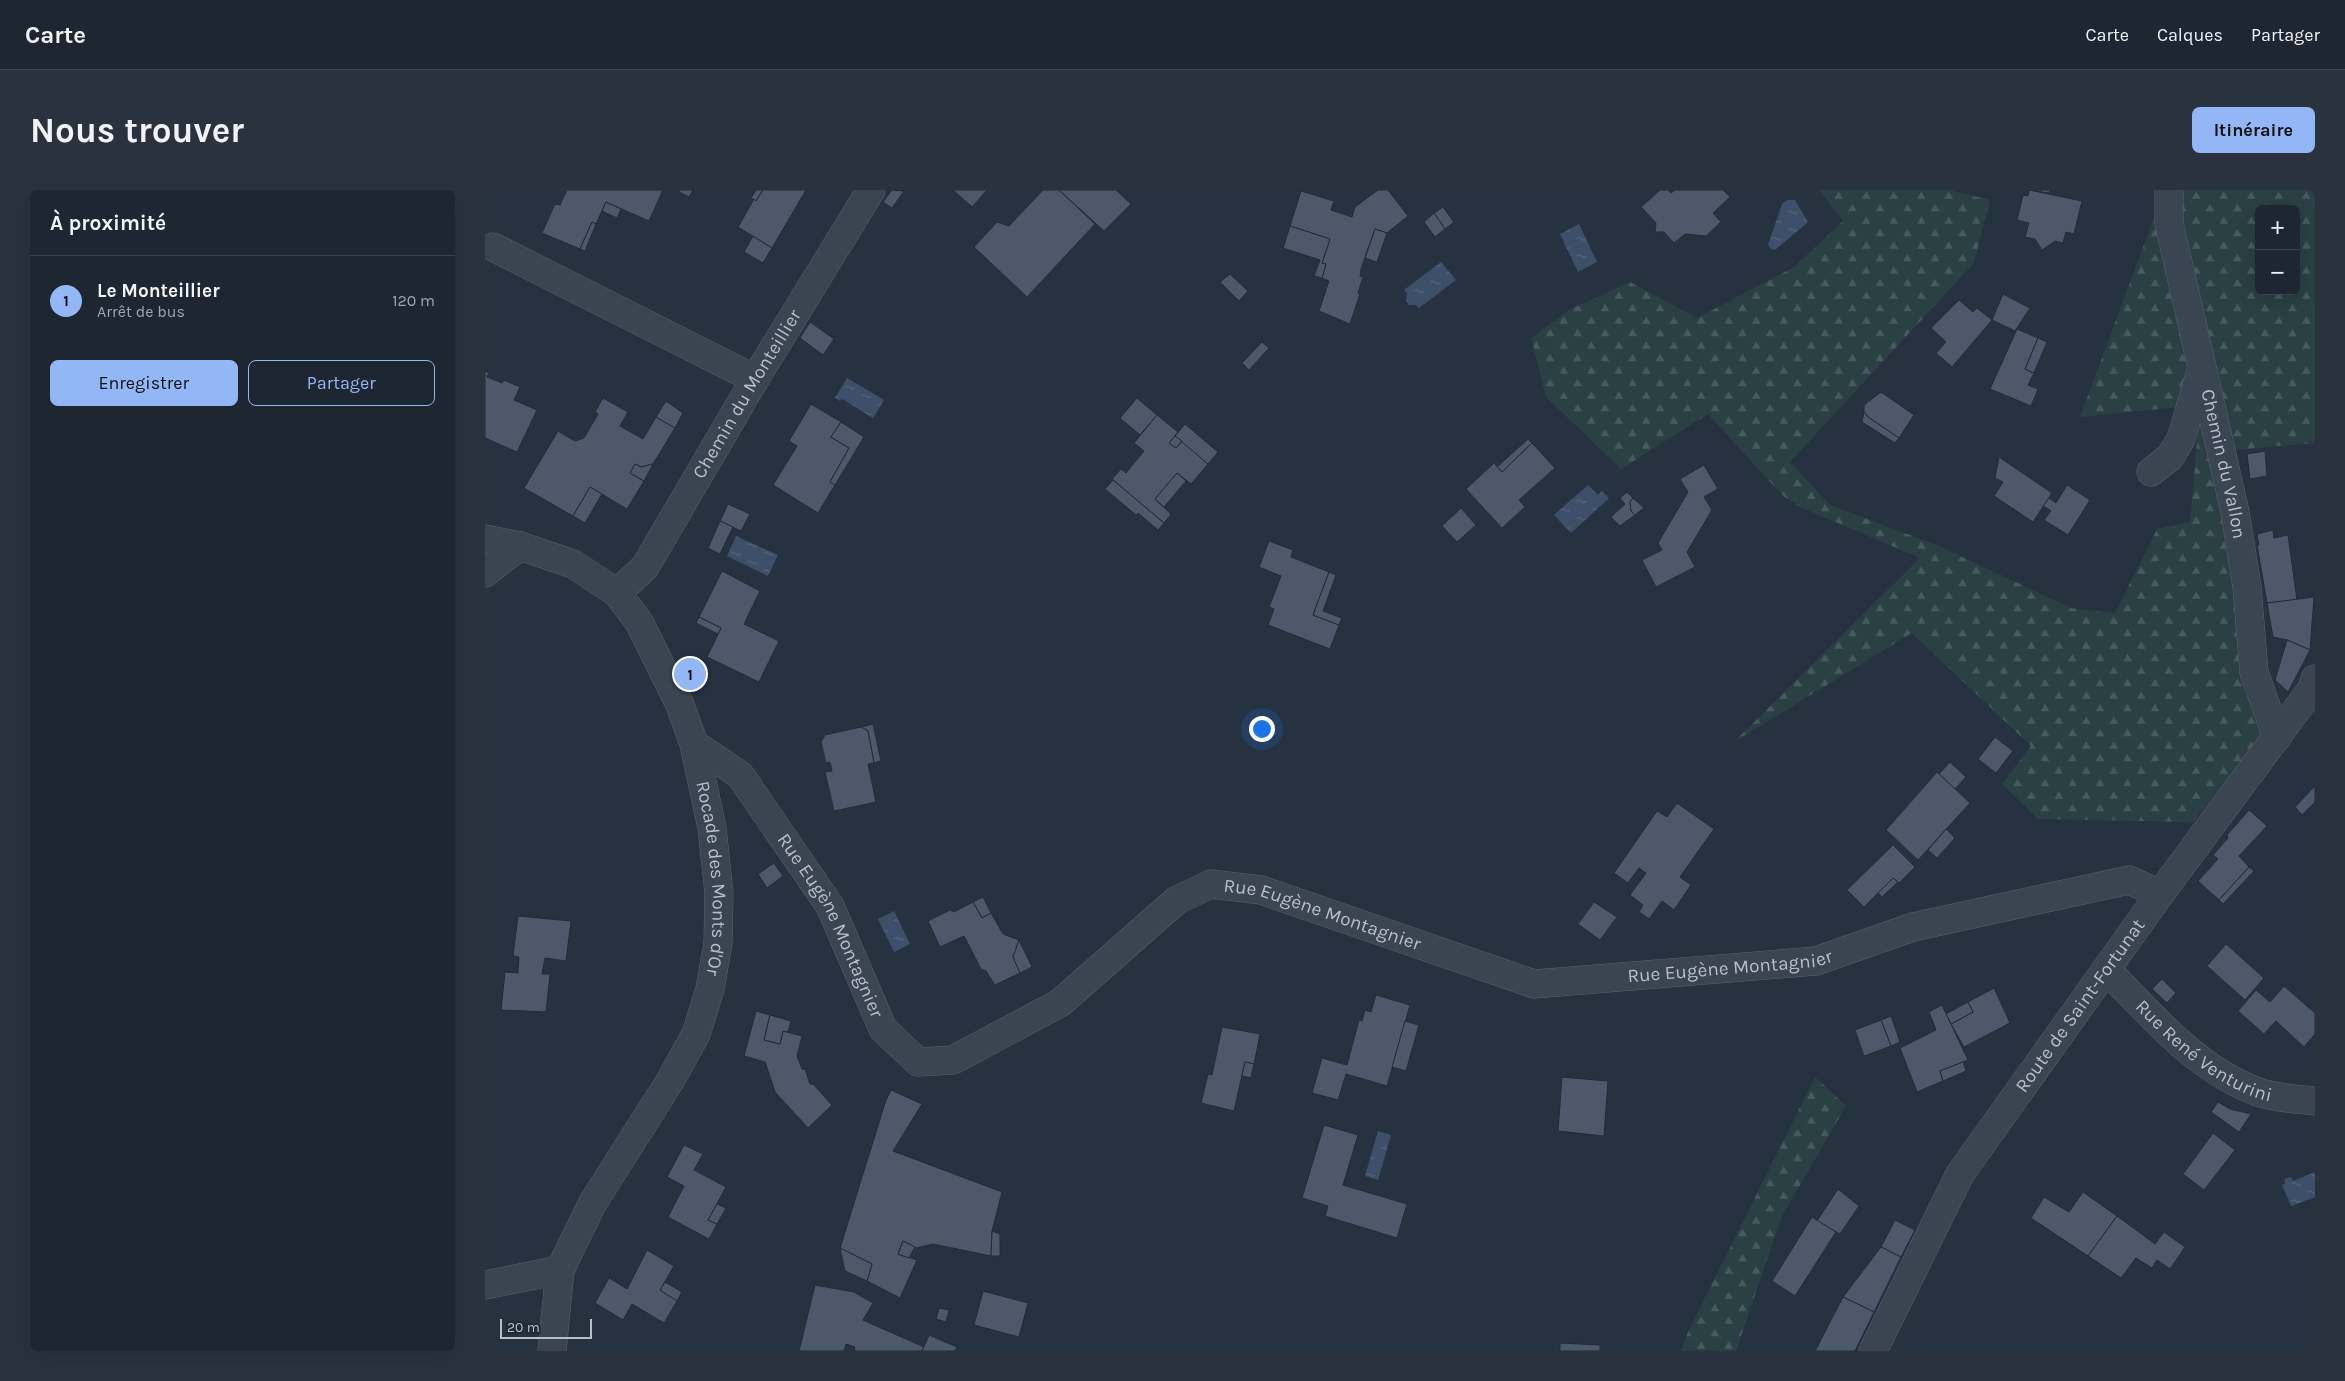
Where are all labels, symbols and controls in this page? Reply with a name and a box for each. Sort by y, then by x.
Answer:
text: Carte [25,21,86,49]
text: Carte [2085,24,2129,46]
text: Calques [2157,24,2223,46]
text: Partager [2251,24,2320,46]
button: Itinéraire [2192,107,2315,153]
text: Nous trouver [30,110,244,151]
map controls [2255,205,2300,295]
button: + [2255,205,2300,250]
text: À proximité [50,211,166,235]
button: − [2255,250,2300,295]
text: Le Monteillier [97,280,220,302]
text: 1 [63,291,69,310]
text: 120 m [392,291,435,310]
text: Arrêt de bus [97,302,185,321]
street label: Chemin du Monteillier [688,305,806,483]
button: Enregistrer [50,360,238,406]
button: Partager [248,360,435,406]
street label: Chemin du Vallon [2196,387,2250,540]
pin: 1 [674,655,706,693]
your location [1249,716,1275,742]
street label: Rocade des Monts d'Or [691,779,731,977]
street label: Rue Eugène Montagnier [773,829,888,1021]
street label: Rue Eugène Montagnier [1222,875,1424,955]
street label: Route de Saint-Fortunat [2011,915,2150,1097]
street label: Rue Eugène Montagnier [1627,945,1836,987]
street label: Rue René Venturini [2131,995,2274,1106]
scale bar [500,1316,593,1339]
text: 20 m [507,1319,540,1336]

